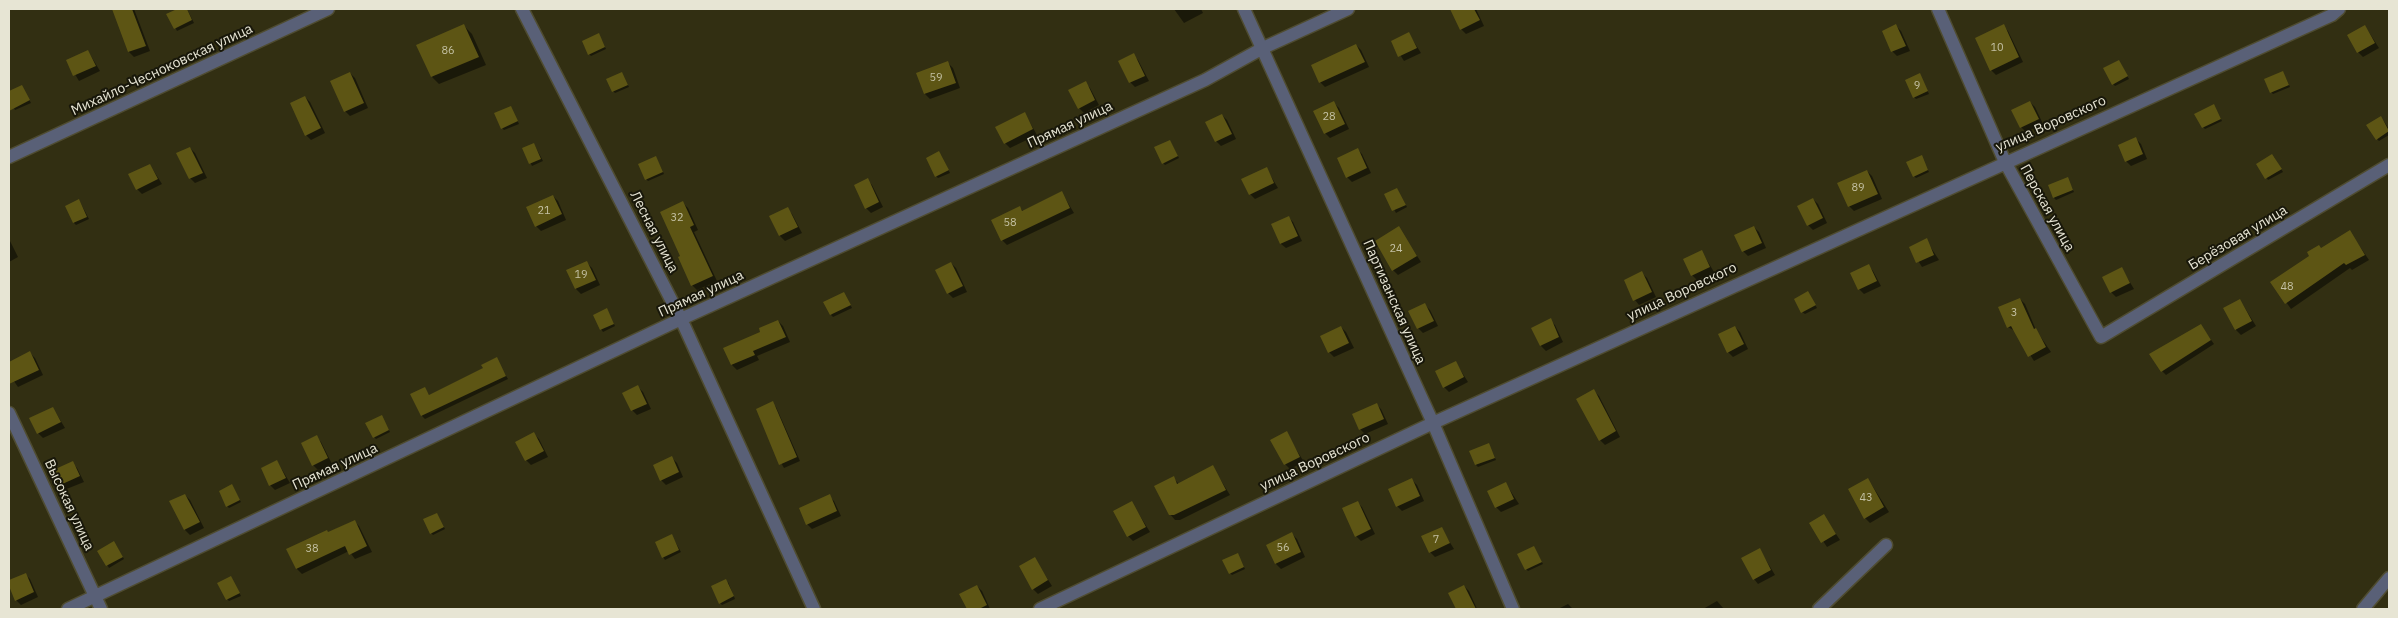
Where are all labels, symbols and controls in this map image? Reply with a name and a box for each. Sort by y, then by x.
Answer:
street label: Михайло-Чесноковская улица [69,20,255,120]
house number: 10 [1990,41,2004,55]
house number: 86 [441,44,455,58]
house number: 59 [929,71,943,85]
house number: 9 [1914,79,1920,93]
street label: улица Воровского [1993,92,2109,156]
street label: Прямая улица [1025,98,1115,152]
house number: 28 [1322,110,1336,124]
street label: Перская улица [2016,161,2078,255]
house number: 89 [1851,181,1865,195]
street label: Лесная улица [626,188,682,276]
street label: Берёзовая улица [2186,202,2290,274]
house number: 21 [537,204,551,218]
house number: 32 [670,211,684,225]
house number: 58 [1003,216,1017,230]
street label: Партизанская улица [1359,237,1429,367]
house number: 24 [1389,242,1403,256]
street label: улица Воровского [1625,259,1739,325]
street label: Прямая улица [656,267,746,321]
house number: 19 [574,268,588,282]
house number: 48 [2280,280,2294,294]
house number: 3 [2011,306,2017,320]
street label: улица Воровского [1258,429,1372,495]
street label: Прямая улица [290,440,380,494]
street label: Высокая улица [41,457,97,553]
house number: 43 [1859,491,1873,505]
house number: 7 [1433,533,1439,547]
house number: 56 [1276,541,1290,555]
house number: 38 [305,542,319,556]

